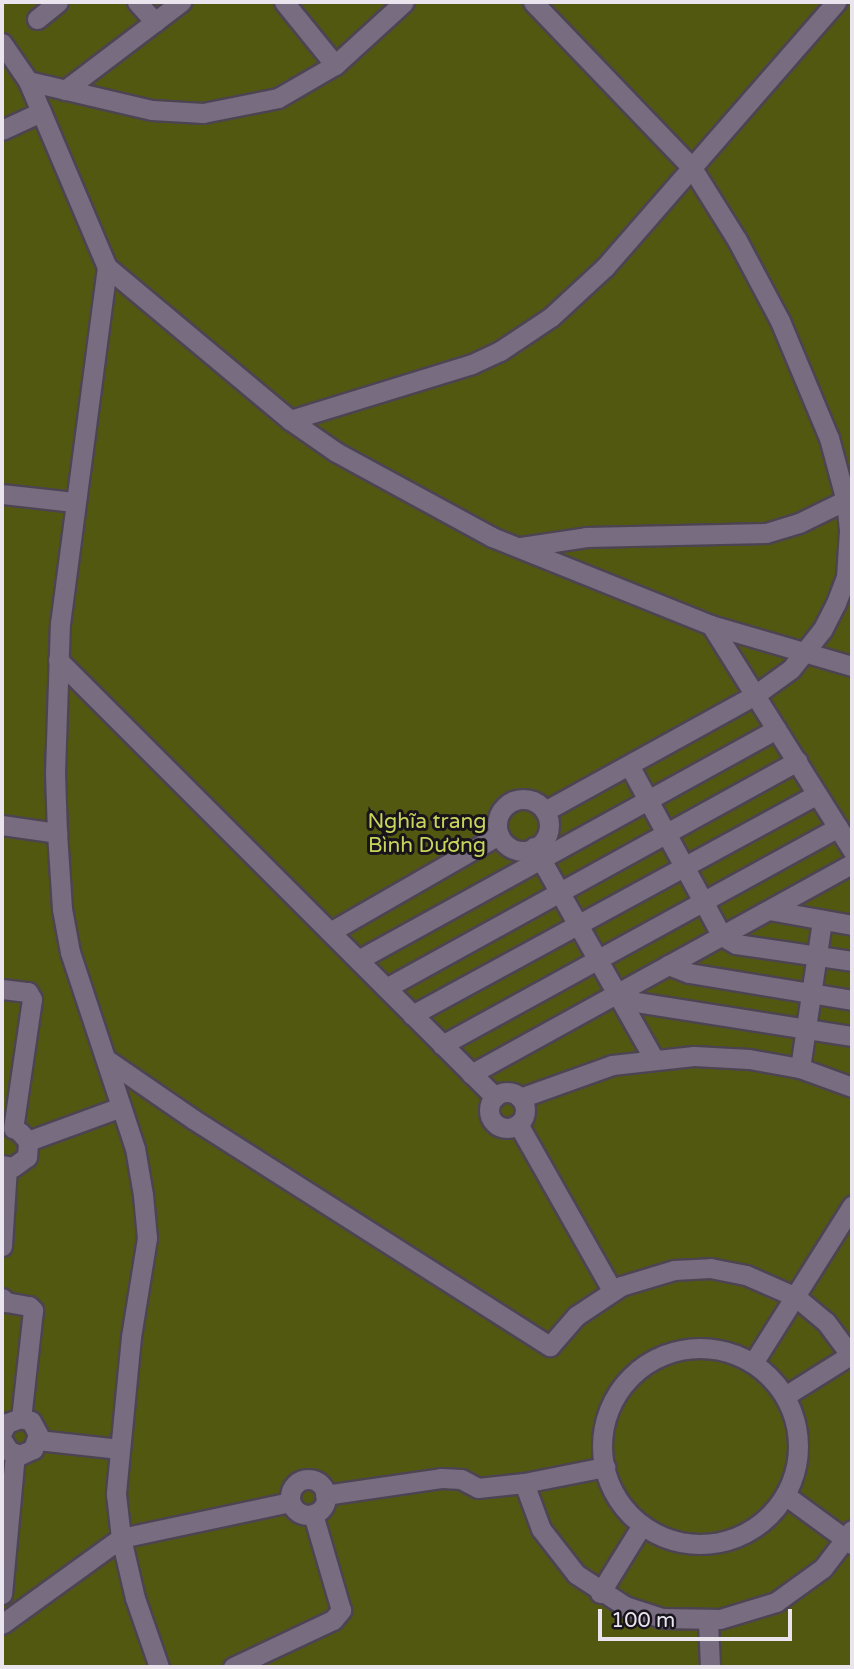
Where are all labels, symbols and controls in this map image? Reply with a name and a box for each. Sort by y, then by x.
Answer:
park label: Nghĩa trang Bình Dương [367,809,487,859]
scale bar [602,1596,796,1640]
text: 100 m [611,1608,675,1633]

